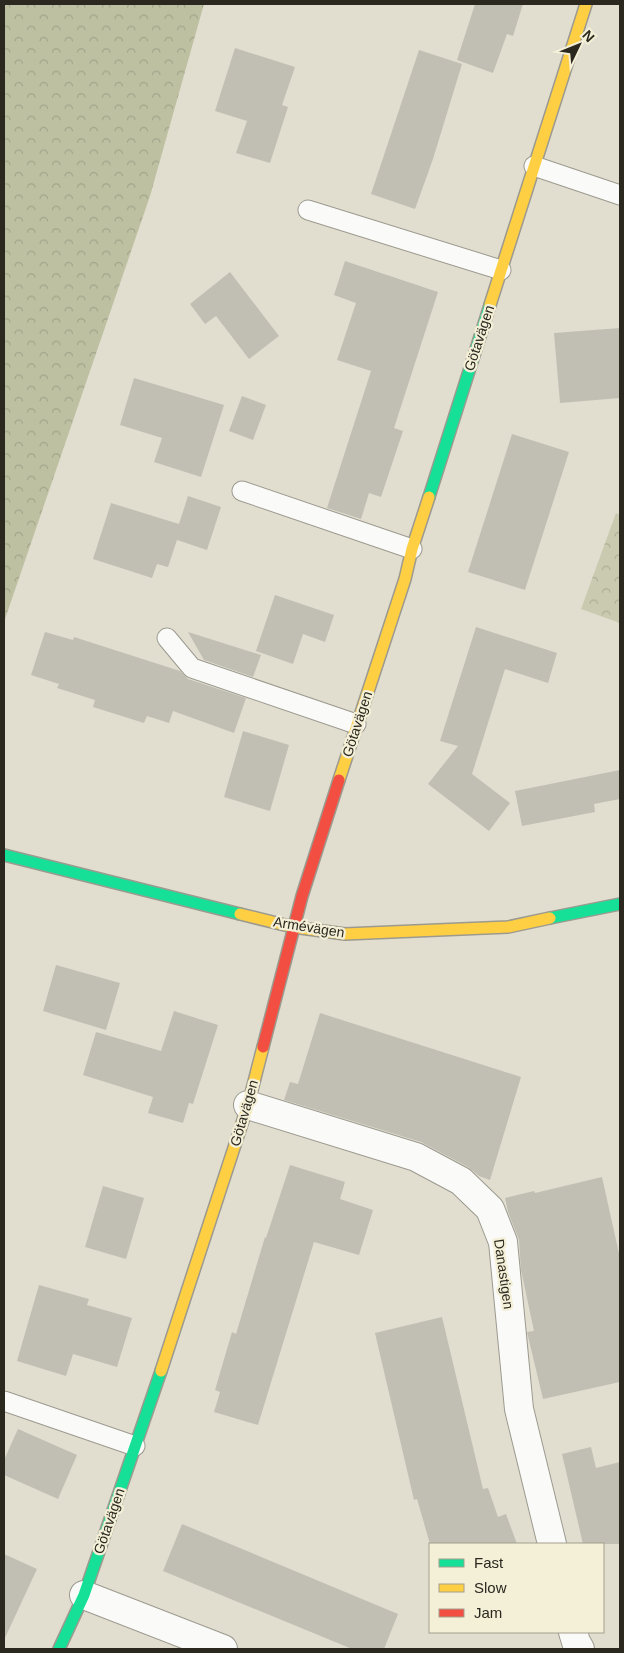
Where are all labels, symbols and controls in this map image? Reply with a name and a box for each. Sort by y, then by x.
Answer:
north arrow [554,20,604,70]
text: N [579,27,598,45]
street label: Götavägen [461,303,497,373]
street label: Götavägen [339,689,375,759]
street label: Armévägen [272,913,346,941]
street label: Götavägen [227,1078,261,1148]
street label: Danastigen [491,1238,517,1310]
street label: Götavägen [90,1486,128,1556]
legend [429,1543,604,1633]
text: Fast [474,1554,504,1571]
text: Slow [474,1579,507,1596]
text: Jam [474,1604,502,1621]

